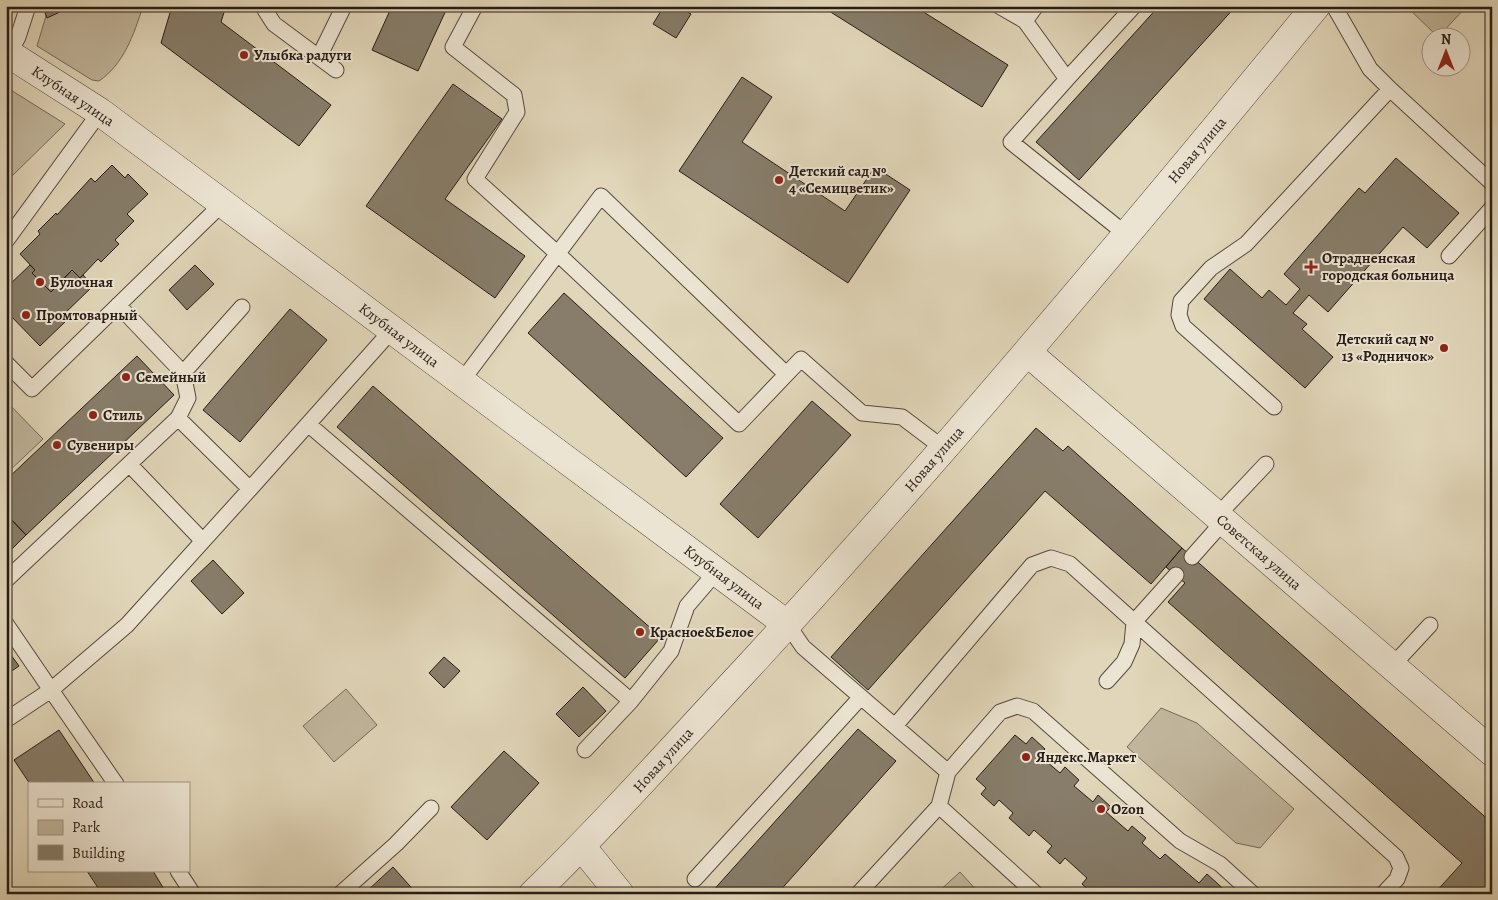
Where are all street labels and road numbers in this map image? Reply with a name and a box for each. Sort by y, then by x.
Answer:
street label: Клубная улица [28,61,118,131]
street label: Новая улица [1163,112,1231,188]
street label: Клубная улица [355,298,443,372]
street label: Новая улица [900,422,968,496]
street label: Советская улица [1212,509,1306,595]
street label: Клубная улица [680,540,768,614]
street label: Новая улица [628,723,698,797]

